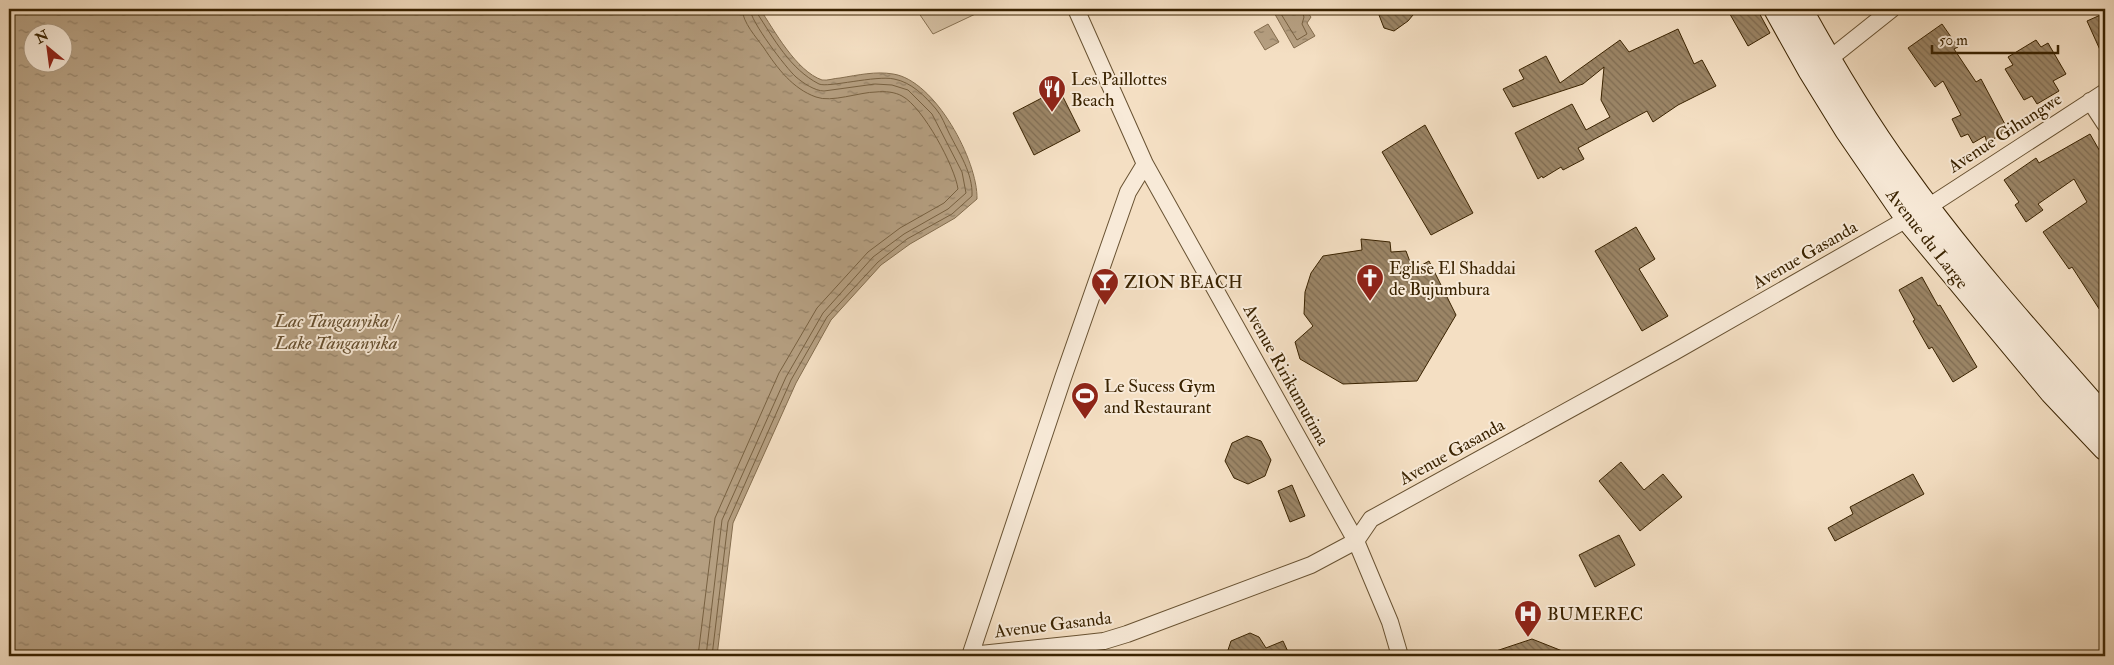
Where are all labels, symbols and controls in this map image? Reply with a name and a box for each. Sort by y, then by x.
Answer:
north arrow [22,22,72,72]
scale bar [1932,22,2058,54]
text: N [31,26,52,48]
text: 50 m [1939,31,1968,50]
place label: Les Paillottes Beach [1071,68,1167,112]
restaurant icon: Les Paillottes Beach [1037,74,1067,113]
street label: Avenue Gihungwe [1943,87,2067,179]
street label: Avenue du Large [1880,183,1974,294]
street label: Avenue Gasanda [1748,215,1862,295]
place label: Eglise El Shaddai de Bujumbura [1389,257,1516,301]
church icon: Eglise El Shaddai de Bujumbura [1355,263,1385,302]
bar icon: ZION BEACH [1090,267,1120,306]
place label: ZION BEACH [1124,271,1243,294]
street label: Avenue Ririkumutima [1237,299,1335,450]
water label: Lac Tanganyika / Lake Tanganyika [273,309,400,355]
place label: Le Sucess Gym and Restaurant [1104,375,1216,419]
sports icon: Le Sucess Gym and Restaurant [1070,381,1100,420]
street label: Avenue Gasanda [1394,413,1509,491]
hospital icon: BUMEREC [1513,599,1543,638]
place label: BUMEREC [1547,603,1643,626]
street label: Avenue Gasanda [992,606,1113,644]

